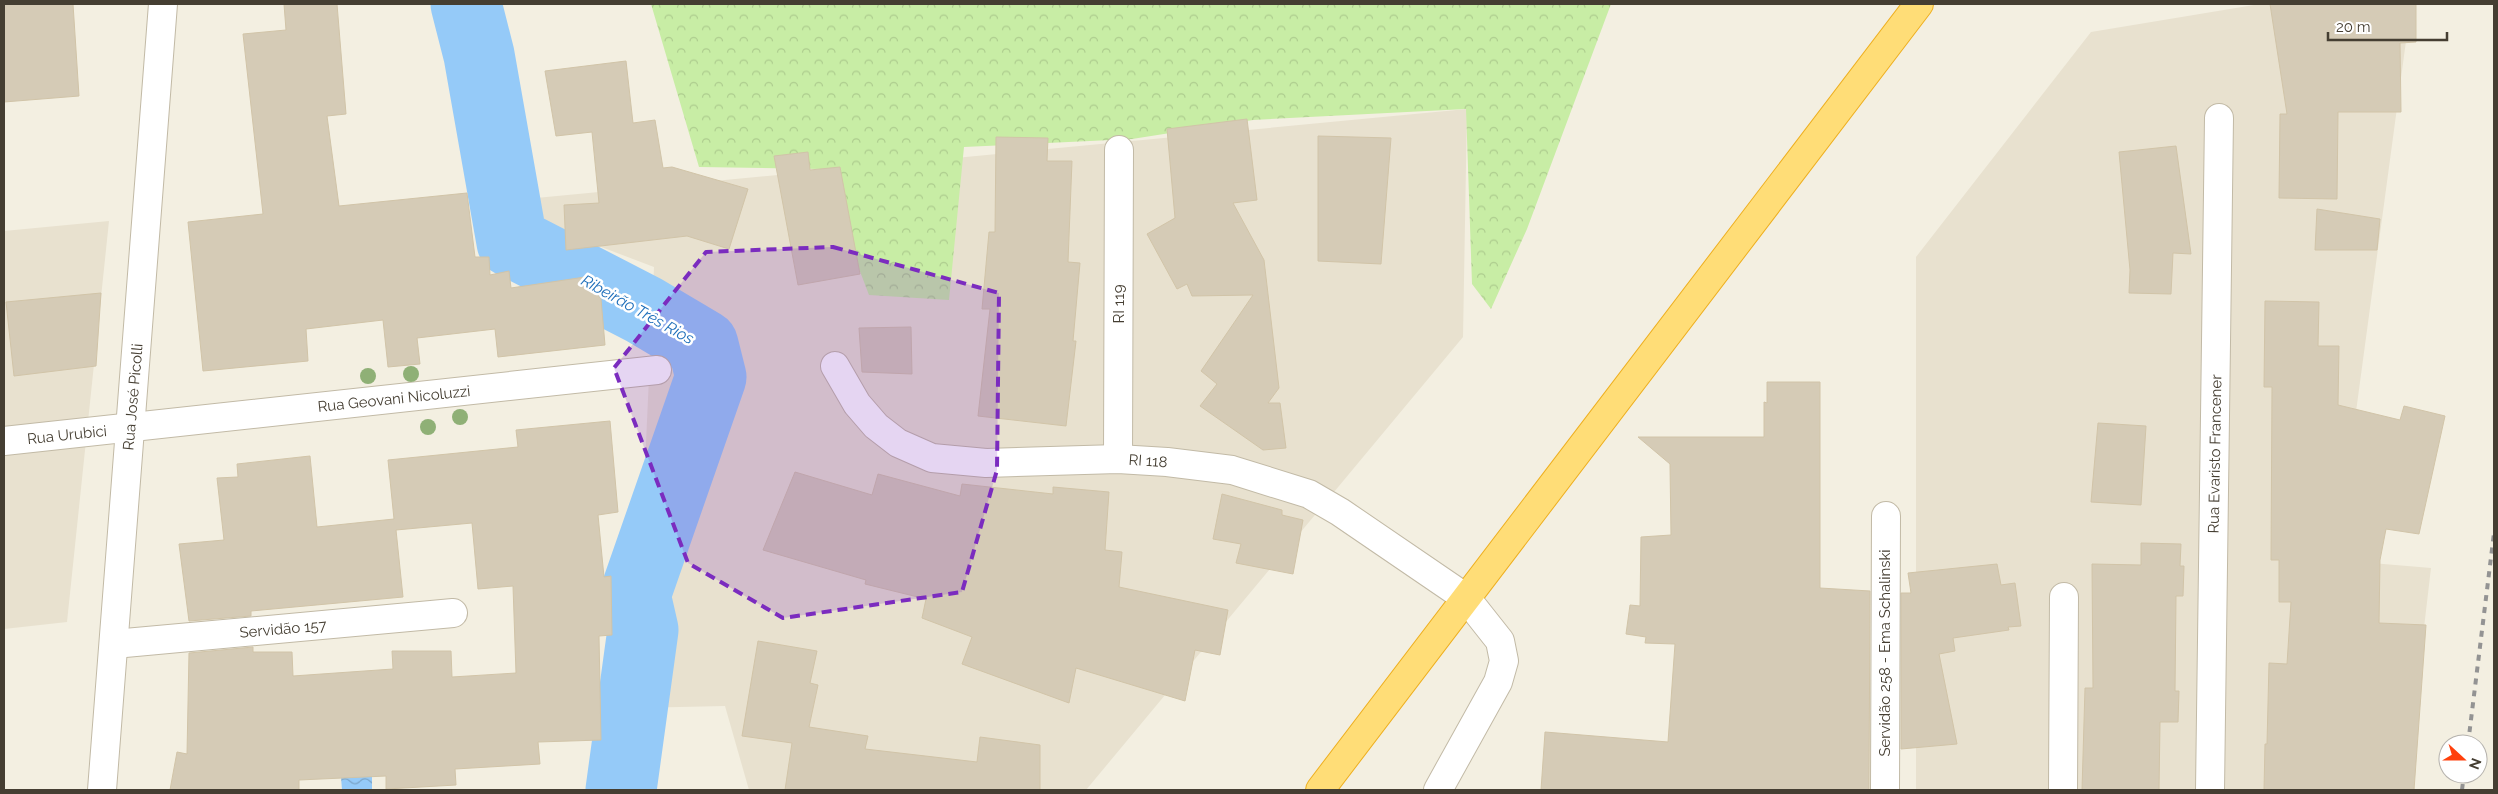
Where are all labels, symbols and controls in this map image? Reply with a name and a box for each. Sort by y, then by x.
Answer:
scale bar [2328,10,2447,42]
text: 20 m [2336,18,2371,36]
water label: Ribeirão Três Rios [578,271,698,348]
street label: RI 119 [1110,284,1128,323]
street label: Rua José Picolli [119,343,147,451]
street label: Rua Evaristo Francener [2205,374,2225,534]
street label: Rua Geovani Nicoluzzi [317,382,471,416]
street label: Rua Urubici [26,422,108,448]
street label: RI 118 [1128,451,1168,471]
street label: Servidão 258 - Ema Schalinski [1876,549,1894,757]
street label: Servidão 157 [239,616,327,642]
north arrow [2438,734,2488,784]
text: N [2466,756,2485,772]

